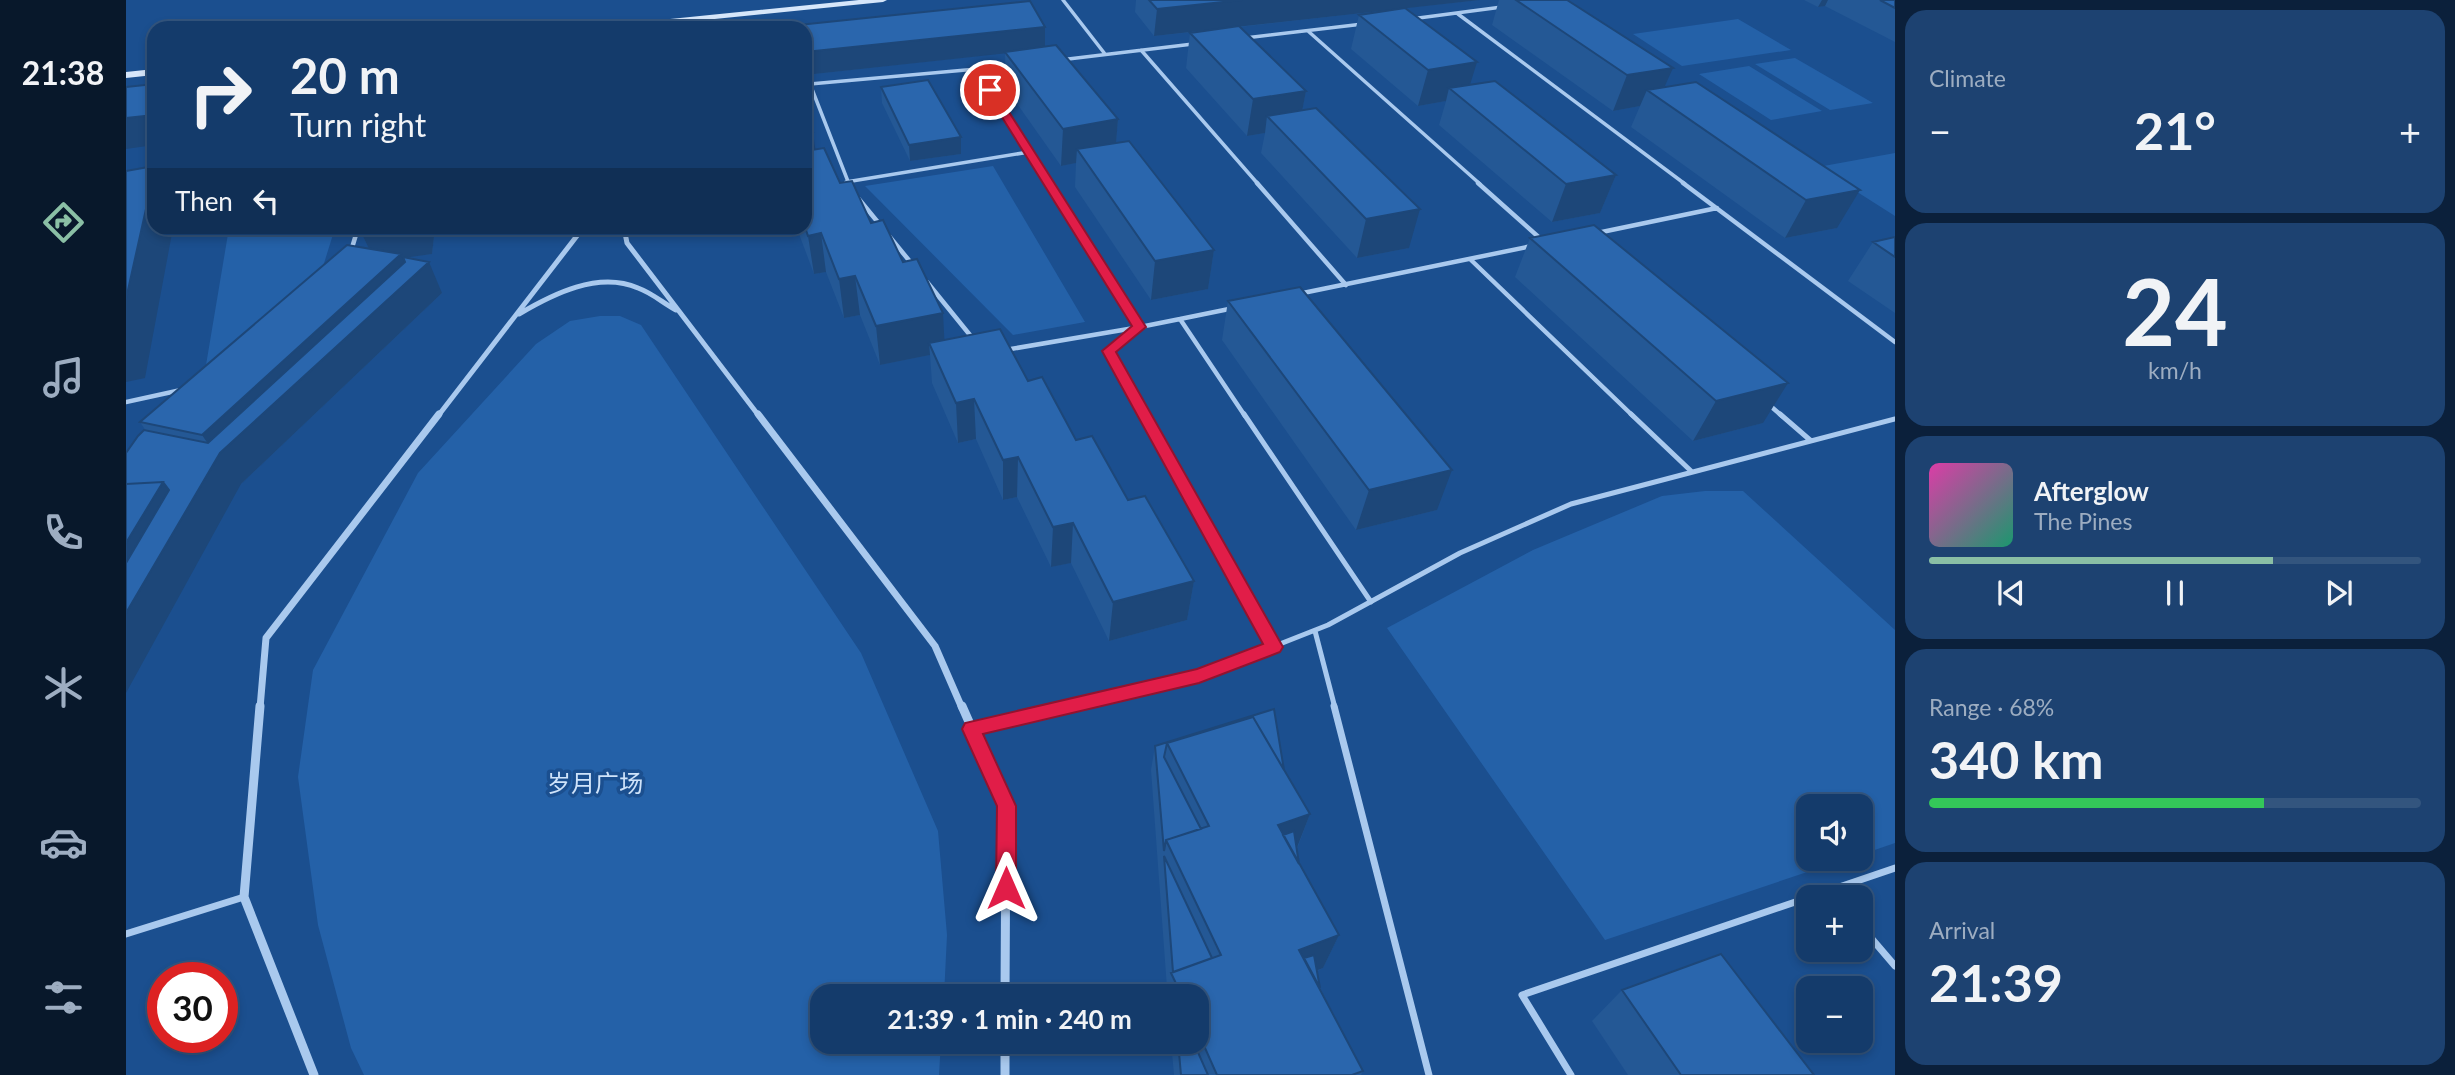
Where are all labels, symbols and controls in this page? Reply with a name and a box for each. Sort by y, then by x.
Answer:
text: 20 m [290,46,400,104]
icon: right [175,49,266,140]
text: 21:38 [22,53,104,92]
pin [960,60,1020,120]
text: Climate [1929,64,2006,92]
icon: arrive [971,71,1009,109]
text: 21° [2134,99,2216,161]
text: Turn right [290,105,426,144]
text: − [1929,108,1951,154]
text: + [2399,108,2421,154]
icon: left [247,182,285,220]
text: Then [175,185,233,217]
icon: directions [39,198,88,247]
text: 24 [2122,256,2228,365]
icon: music [39,353,88,402]
text: km/h [2148,356,2202,384]
text: Afterglow [2034,475,2149,507]
text: The Pines [2034,507,2132,535]
icon: phone [39,508,88,557]
icon: previous [1992,574,2030,612]
icon: pause [2156,574,2194,612]
icon: next [2320,574,2358,612]
icon: climate [39,663,88,712]
text: Range · 68% [1929,693,2054,721]
text: 340 km [1929,728,2103,790]
park label: 岁月广场 [547,768,643,797]
map controls [1796,794,1873,1053]
button: sound [1796,794,1873,871]
icon: car [39,818,88,867]
position arrow [969,851,1043,925]
button: + [1796,885,1873,962]
text: Arrival [1929,916,1995,944]
text: 21:39 [1929,951,2063,1013]
speed limit sign: 30 [147,962,238,1053]
icon: filters [39,973,88,1022]
button: − [1796,976,1873,1053]
text: 21:39 · 1 min · 240 m [887,1003,1132,1035]

